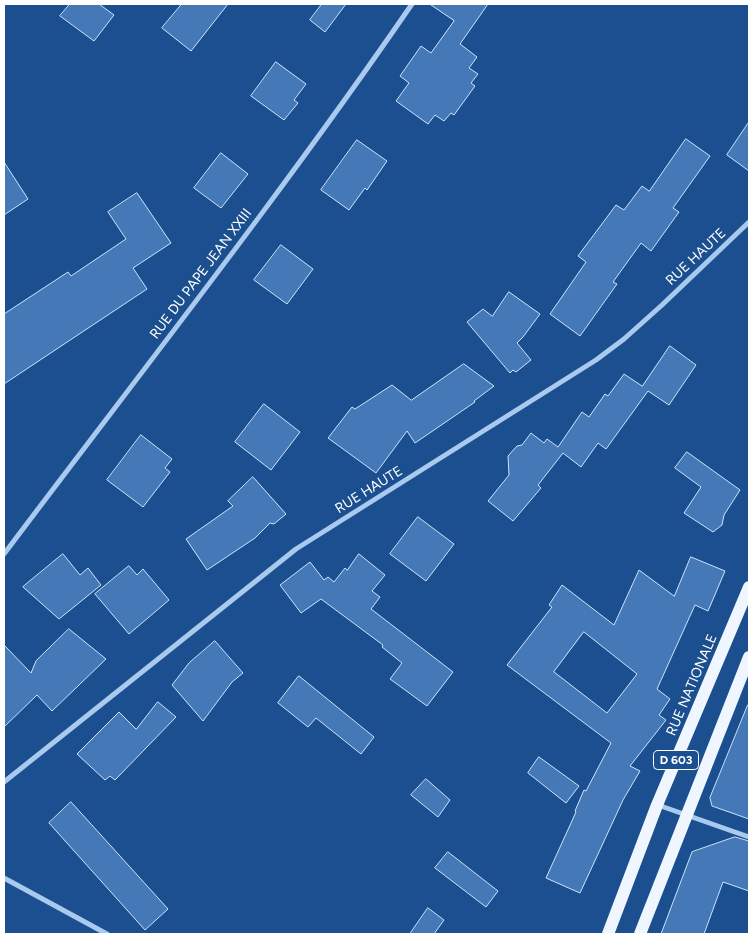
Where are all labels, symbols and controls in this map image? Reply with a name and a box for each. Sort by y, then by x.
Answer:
street label: RUE DU PAPE JEAN XXIII [147,206,255,342]
street label: RUE HAUTE [662,225,730,289]
street label: RUE HAUTE [332,463,406,517]
street label: RUE NATIONALE [663,632,721,738]
road number: D 603 [654,750,698,770]

